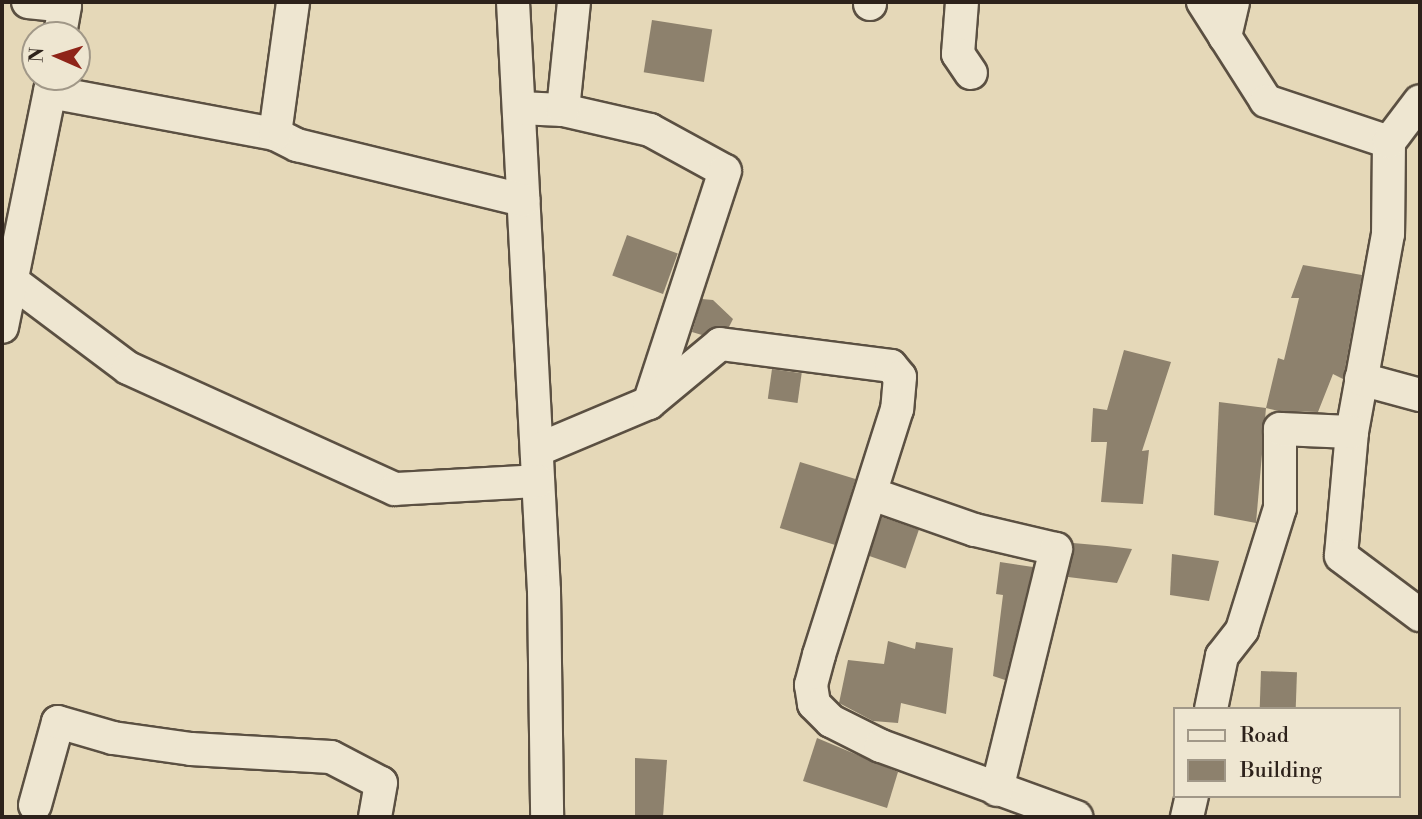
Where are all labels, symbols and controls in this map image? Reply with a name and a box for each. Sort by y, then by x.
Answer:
north arrow [21,21,91,91]
text: N [25,47,49,63]
legend [1174,707,1401,798]
text: Road [1240,723,1289,749]
text: Building [1240,758,1322,784]

